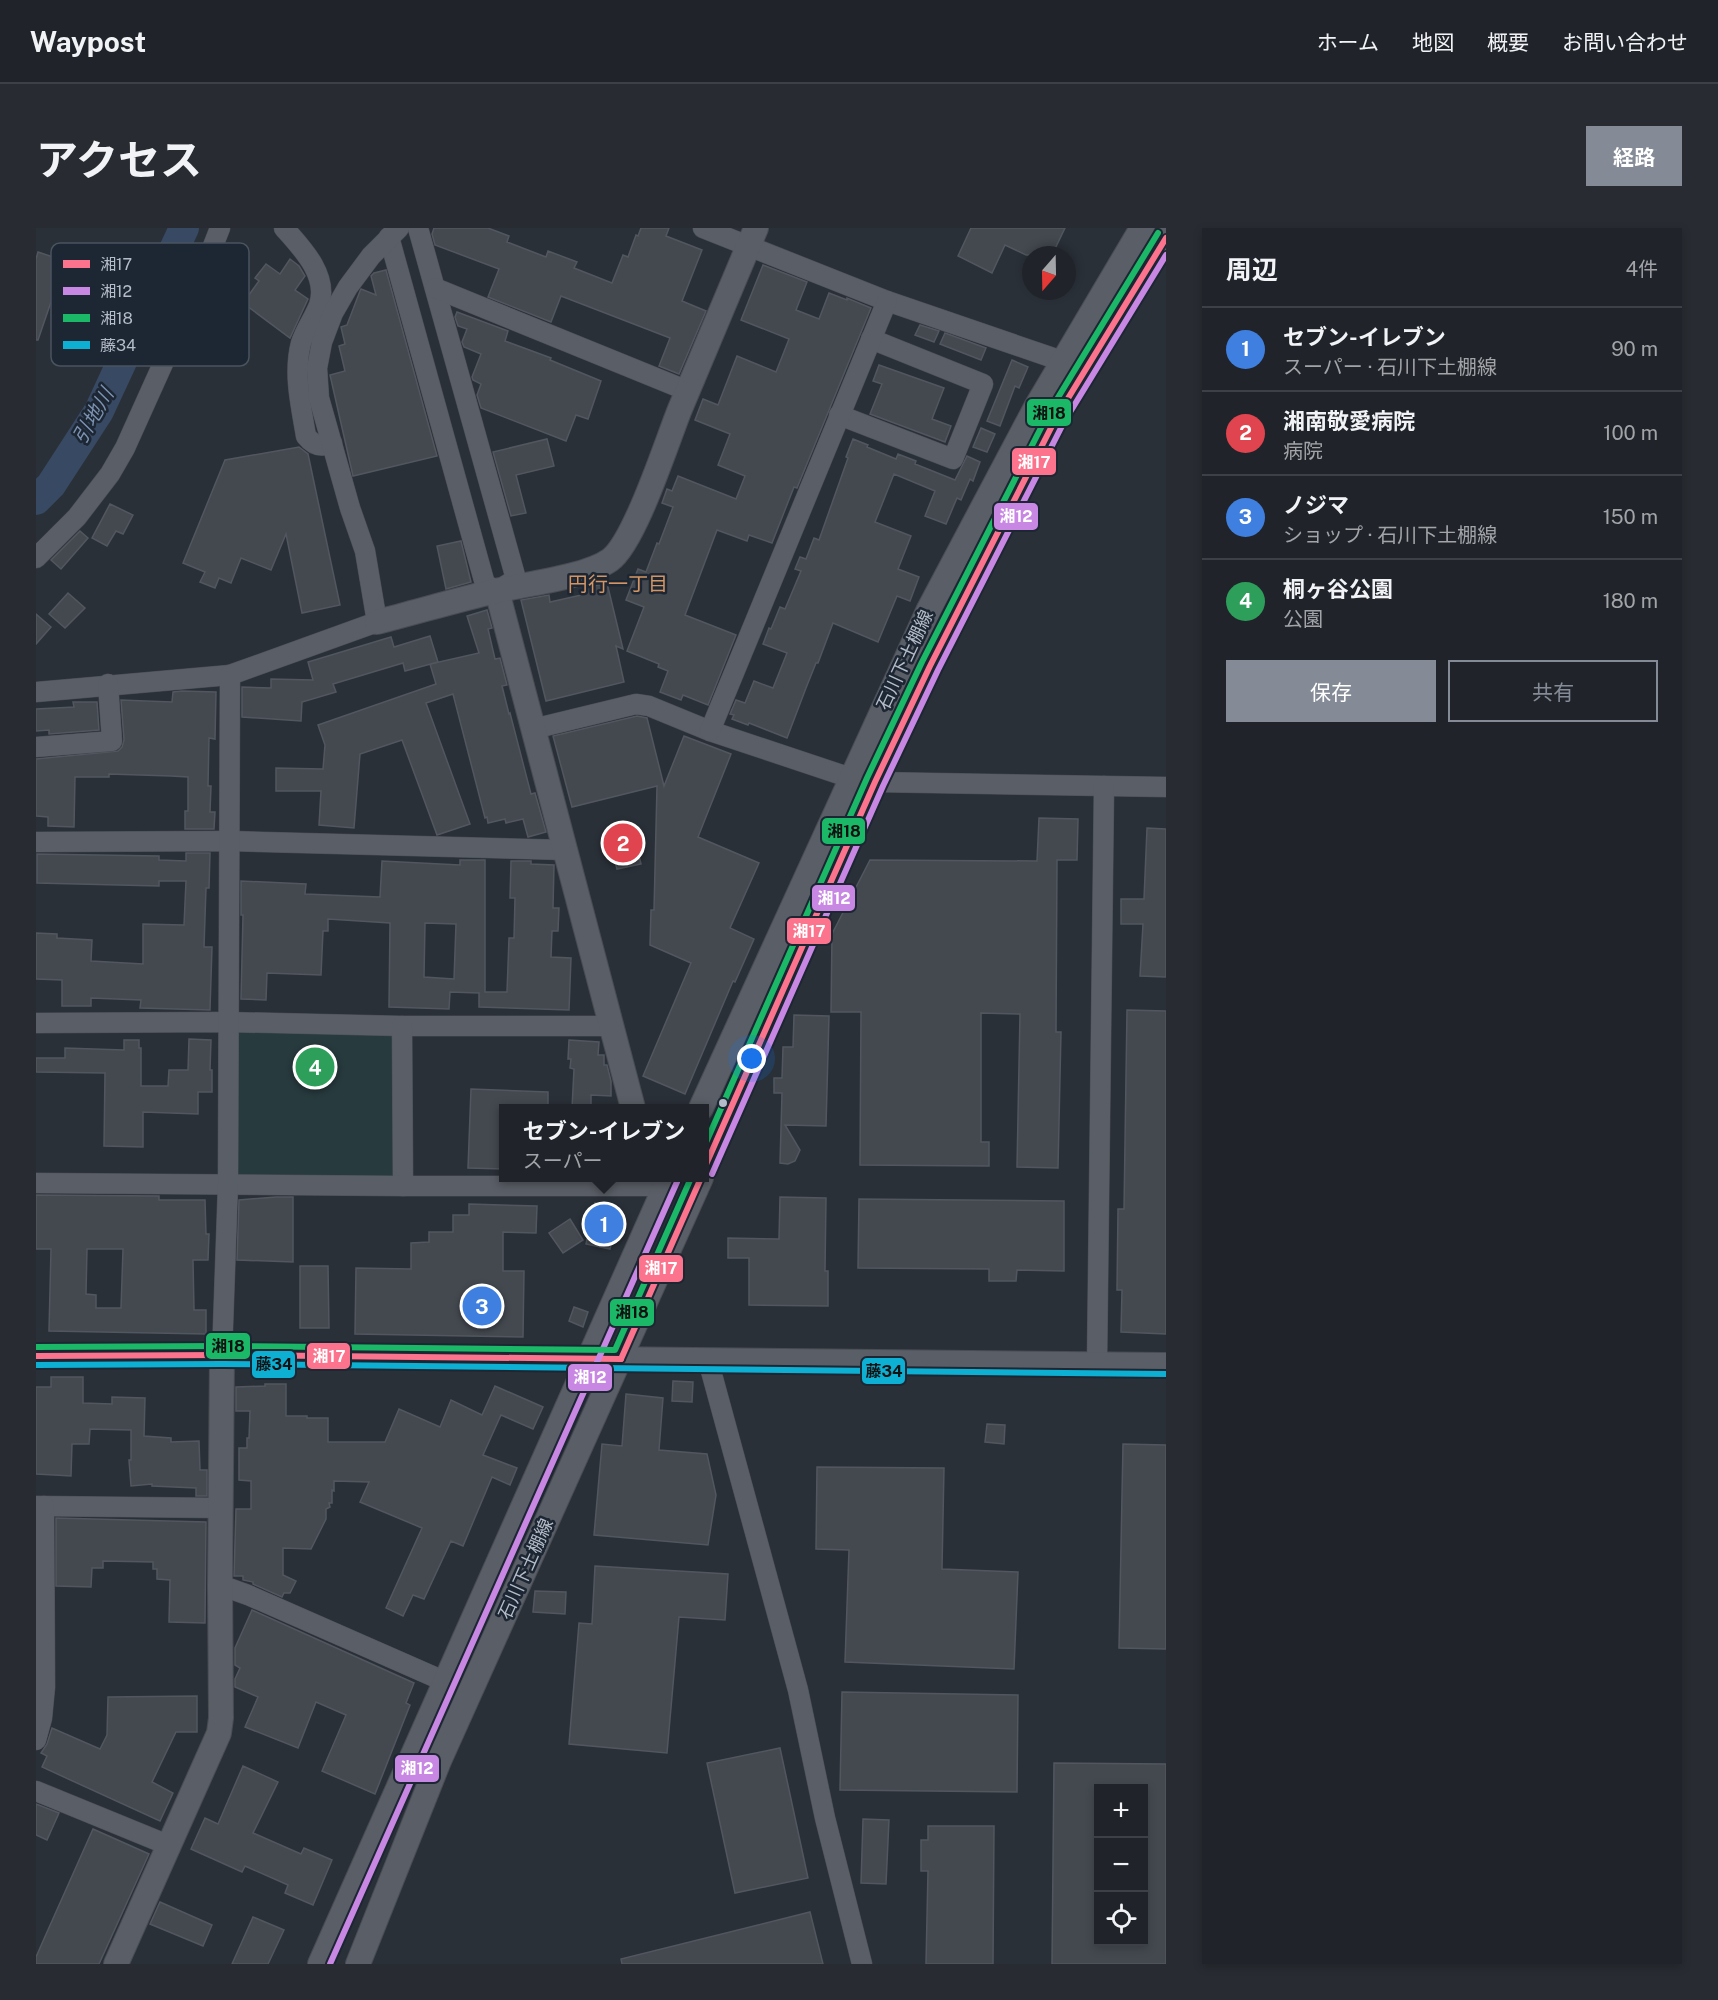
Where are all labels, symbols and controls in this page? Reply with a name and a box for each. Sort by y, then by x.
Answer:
text: Waypost [30,25,146,58]
text: ホーム [1317,30,1379,55]
text: 地図 [1412,30,1454,55]
text: 概要 [1487,30,1529,55]
text: お問い合わせ [1562,30,1688,55]
button: 経路 [1586,126,1682,186]
text: アクセス [36,135,202,184]
legend [51,243,249,366]
north arrow [1022,246,1076,300]
text: 周辺 [1226,254,1278,285]
text: 湘17 [100,255,132,274]
text: 4件 [1625,257,1658,281]
text: 湘12 [100,282,132,301]
text: 湘18 [100,309,133,328]
text: セブン-イレブン [1283,324,1446,350]
text: 藤34 [100,336,136,355]
text: 1 [1241,337,1250,361]
text: 90 m [1611,337,1658,361]
text: スーパー · 石川下土棚線 [1283,355,1497,379]
water label: 引地川 [68,382,119,448]
line badge: 湘18 [1026,398,1072,427]
text: 湘18 [1032,404,1066,423]
text: 湘南敬愛病院 [1283,408,1415,434]
text: 2 [1239,421,1252,445]
text: 100 m [1603,421,1658,445]
text: 病院 [1283,439,1323,463]
line badge: 湘17 [1011,447,1057,476]
text: 湘17 [1018,453,1050,472]
text: ノジマ [1283,492,1349,518]
line badge: 湘12 [993,502,1039,531]
text: 3 [1239,505,1252,529]
text: 150 m [1603,505,1658,529]
text: 湘12 [999,507,1033,526]
text: ショップ · 石川下土棚線 [1283,523,1497,547]
district label: 円行一丁目 [568,572,668,596]
text: 桐ヶ谷公園 [1283,576,1393,602]
text: 4 [1239,589,1252,613]
text: 180 m [1603,589,1658,613]
street label: 石川下土棚線 [872,606,937,713]
text: 公園 [1283,607,1323,631]
button: 保存 [1226,660,1436,722]
button: 共有 [1448,660,1658,722]
line badge: 湘18 [821,817,866,845]
pin: 2 [604,820,642,866]
text: 湘18 [827,822,861,841]
line badge: 湘12 [811,884,856,912]
text: 湘12 [817,889,851,908]
line badge: 湘17 [786,917,832,945]
text: 湘17 [793,922,825,941]
pin: 4 [296,1044,334,1090]
your location [737,1044,766,1073]
unlabelled marker [717,1097,729,1109]
popup [499,1104,709,1182]
text: セブン-イレブン [523,1118,685,1144]
text: スーパー [523,1149,602,1173]
pin: 1 [584,1202,624,1246]
line badge: 湘17 [638,1254,684,1283]
text: 湘17 [645,1259,677,1278]
pin: 3 [462,1284,502,1328]
line badge: 湘18 [609,1298,655,1327]
text: 湘18 [615,1303,649,1322]
line badge: 湘18 [205,1332,251,1360]
text: 湘18 [211,1337,245,1356]
line badge: 湘17 [306,1342,351,1370]
text: 湘17 [313,1347,345,1366]
line badge: 藤34 [251,1350,296,1379]
text: 藤34 [255,1355,293,1374]
line badge: 藤34 [861,1357,906,1385]
text: 藤34 [865,1362,903,1381]
line badge: 湘12 [567,1363,613,1392]
text: 湘12 [573,1368,607,1387]
street label: 石川下土棚線 [494,1515,557,1622]
line badge: 湘12 [394,1754,440,1783]
text: 湘12 [400,1759,434,1778]
map controls [1094,1784,1148,1946]
button: + [1094,1784,1148,1838]
button: − [1094,1838,1148,1892]
button: locate [1094,1892,1148,1946]

